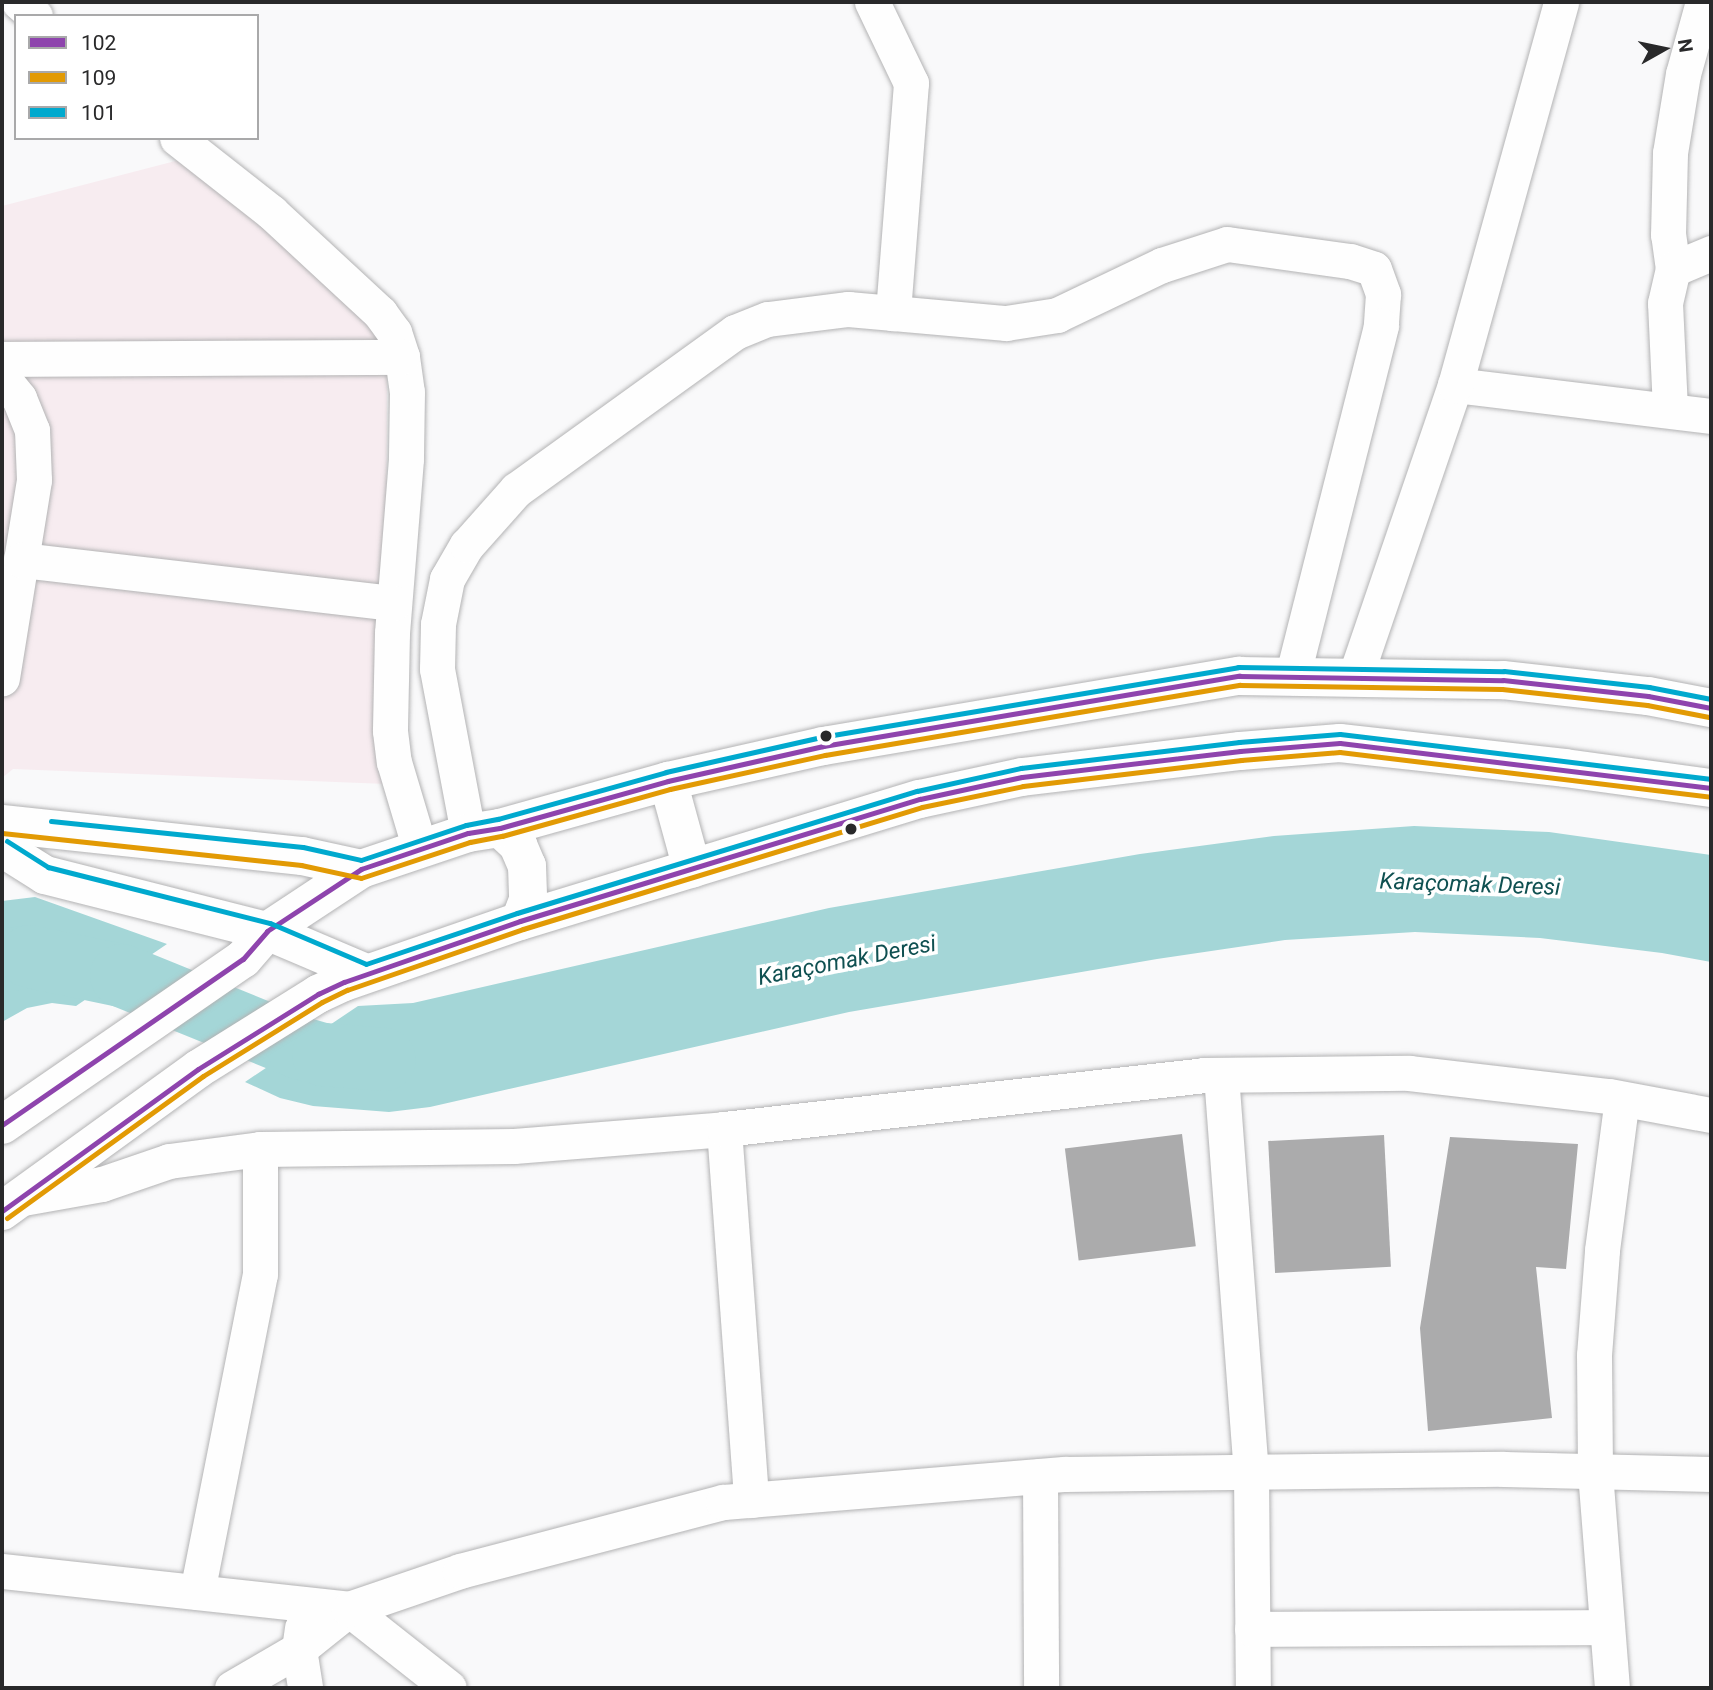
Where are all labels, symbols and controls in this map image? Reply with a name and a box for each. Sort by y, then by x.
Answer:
legend [14,14,259,140]
north arrow [1629,14,1699,84]
text: 102 [81,31,116,55]
text: N [1673,37,1698,54]
text: 109 [81,66,116,90]
text: 101 [81,101,116,125]
unlabelled marker [819,729,833,743]
unlabelled marker [844,822,858,836]
water label: Karaçomak Deresi [1379,868,1561,902]
water label: Karaçomak Deresi [756,930,938,992]

